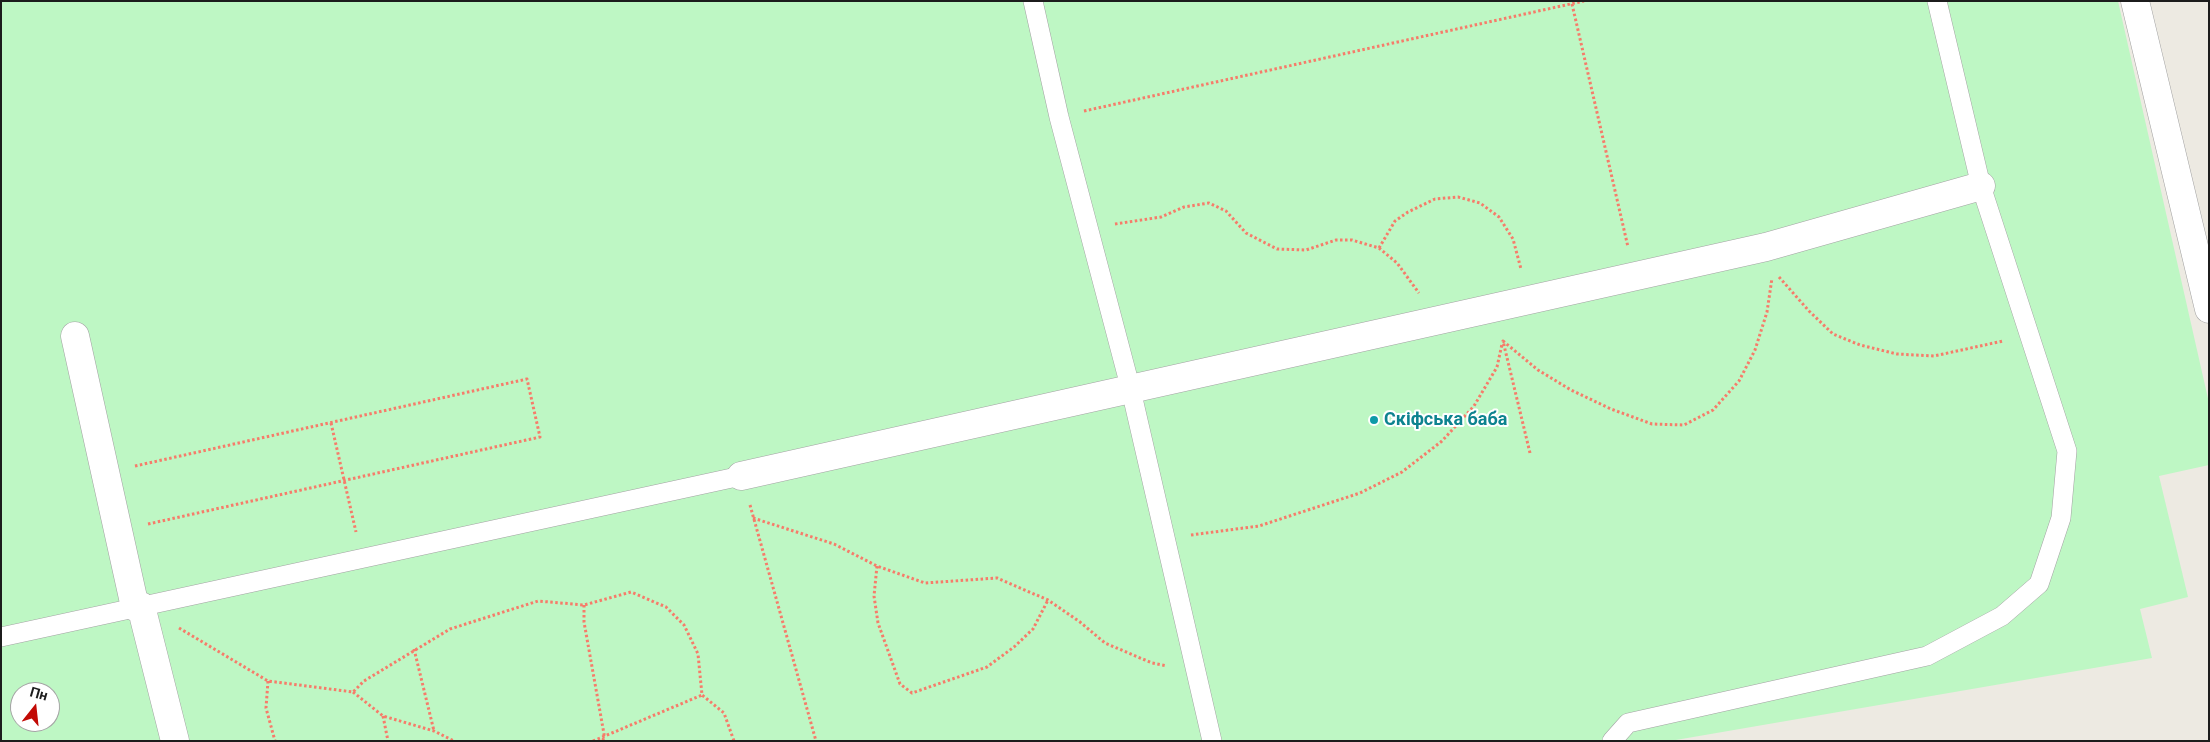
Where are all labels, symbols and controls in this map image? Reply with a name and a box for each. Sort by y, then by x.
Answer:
place label: Скіфська баба [1384,409,1507,431]
marker: Скіфська баба [1368,414,1380,426]
north arrow [10,682,60,732]
text: Пн [28,683,50,704]

